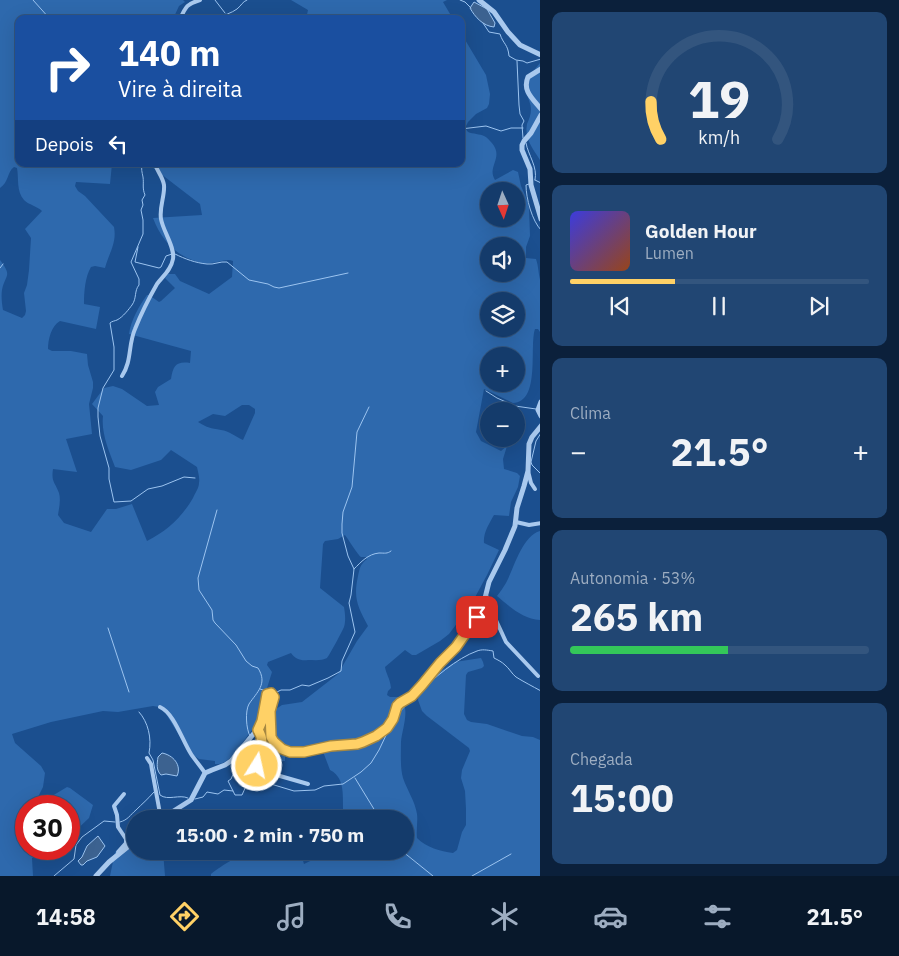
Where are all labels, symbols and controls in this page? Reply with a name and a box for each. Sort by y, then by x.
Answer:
text: 140 m [118,30,221,76]
icon: right [35,35,100,100]
text: 19 [688,65,751,132]
text: Vire à direita [118,74,242,103]
text: km/h [699,126,741,149]
icon: left [104,130,132,158]
text: Depois [35,132,94,156]
north arrow [480,182,525,228]
map controls [480,182,525,447]
text: Golden Hour [645,219,757,243]
button: sound [480,237,525,282]
text: Lumen [645,243,694,263]
button: layers [480,292,525,337]
icon: previous [606,292,634,320]
icon: pause [705,292,733,320]
icon: next [805,292,833,320]
button: + [480,347,525,392]
button: − [480,402,525,447]
text: Clima [570,403,611,423]
text: 21.5° [670,427,769,476]
text: − [570,433,587,470]
text: + [852,433,869,470]
text: Autonomia · 53% [570,568,695,588]
text: 265 km [570,592,703,641]
pin [456,596,498,638]
icon: arrive [463,603,491,631]
position arrow [230,739,282,791]
text: Chegada [570,749,633,769]
text: 15:00 [570,773,674,822]
speed limit sign: 30 [15,795,80,860]
text: 15:00 · 2 min · 750 m [176,823,364,847]
icon: directions [167,899,202,934]
icon: music [274,899,309,934]
icon: phone [380,899,415,934]
icon: climate [487,899,522,934]
icon: car [593,899,628,934]
icon: filters [700,899,735,934]
text: 14:58 [36,902,96,931]
text: 21.5° [806,902,863,931]

